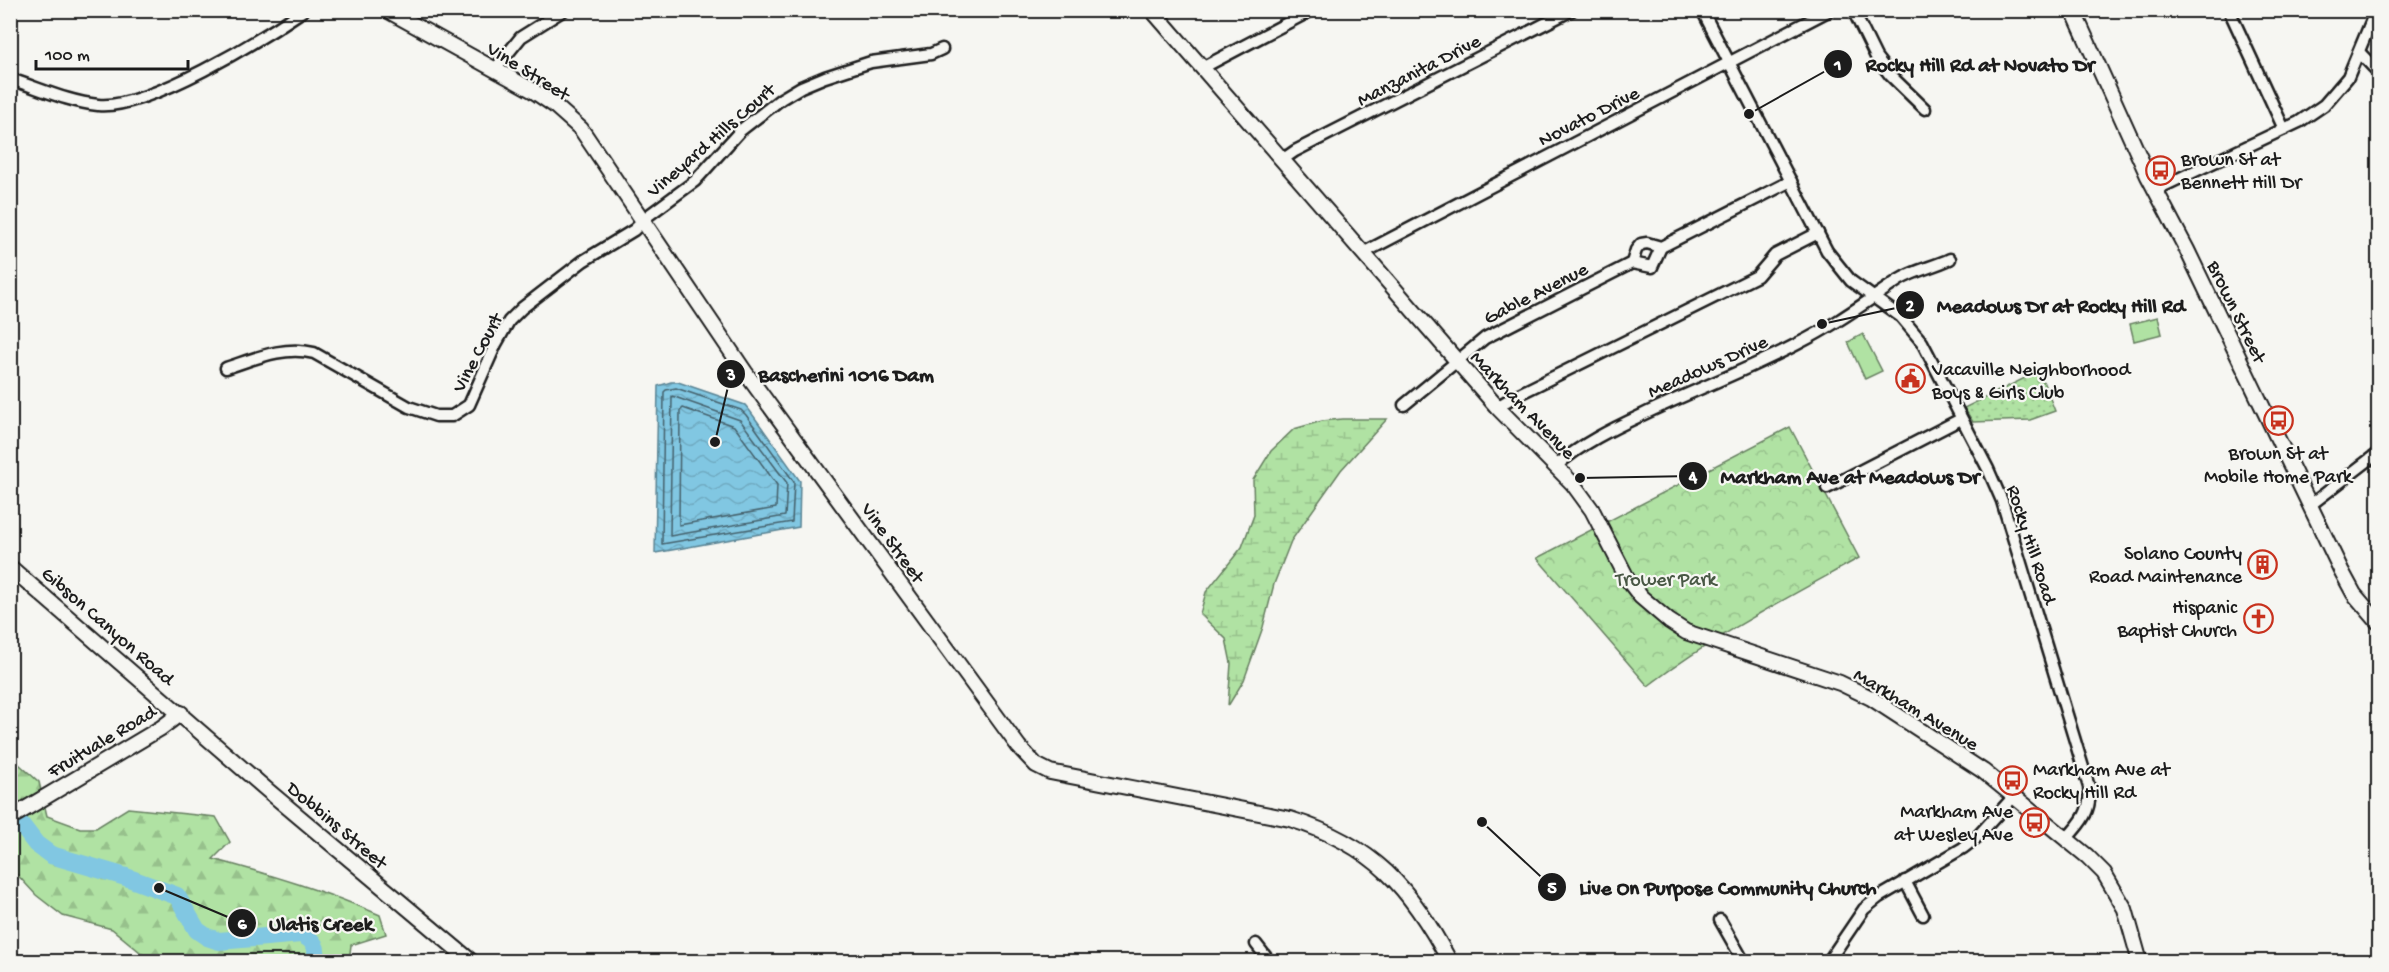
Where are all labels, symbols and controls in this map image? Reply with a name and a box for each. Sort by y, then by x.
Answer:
street label: Manzanita Drive [1354,31,1486,113]
scale bar [36,33,188,71]
street label: Vine Street [481,38,574,108]
callout: Rocky Hill Rd at Novato Dr [1823,45,2106,84]
text: 100 m [44,46,90,67]
text: Rocky Hill Rd at Novato Dr [1864,55,2097,80]
text: 1 [1833,56,1842,77]
street label: Vineyard Hills Court [643,79,782,204]
street label: Novato Drive [1535,83,1645,153]
place label: Brown St at Bennett Hill Dr [2180,150,2303,196]
bus stop icon: Brown St at Bennett Hill Dr [2144,154,2176,186]
street label: Brown Street [2200,257,2270,369]
street label: Gable Avenue [1481,259,1593,331]
callout: Meadows Dr at Rocky Hill Rd [1895,286,2197,325]
text: Meadows Dr at Rocky Hill Rd [1937,296,2188,321]
text: 2 [1906,297,1915,318]
street label: Vine Court [448,309,510,398]
street label: Meadows Drive [1645,331,1772,405]
street label: Markham Avenue [1464,347,1580,466]
callout: Bascherini 1016 Dam [716,354,946,393]
place label: Vacaville Neighborhood Boys & Girls Club [1931,360,2133,406]
public building icon: Vacaville Neighborhood Boys & Girls Club [1895,363,1927,395]
text: Bascherini 1016 Dam [757,365,934,390]
text: 3 [725,366,736,387]
bus stop icon: Brown St at Mobile Home Park [2262,405,2294,437]
place label: Brown St at Mobile Home Park [2204,444,2354,490]
callout: Markham Ave at Meadows Dr [1678,456,1991,495]
text: Markham Ave at Meadows Dr [1721,467,1982,492]
text: 4 [1688,468,1698,489]
street label: Rocky Hill Road [2000,482,2060,610]
street label: Vine Street [854,499,929,590]
place label: Solano County Road Maintenance [2089,544,2243,590]
building icon: Solano County Road Maintenance [2247,548,2279,580]
street label: Gibson Canyon Road [35,563,180,693]
park label: Trower Park [1615,570,1719,593]
place label: Hispanic Baptist Church [2116,598,2238,644]
church icon: Hispanic Baptist Church [2242,602,2274,634]
street label: Markham Avenue [1848,665,1983,758]
street label: Fruitvale Road [44,700,163,785]
place label: Markham Ave at Rocky Hill Rd [2033,760,2172,806]
bus stop icon: Markham Ave at Rocky Hill Rd [1996,764,2028,796]
street label: Dobbins Street [279,777,392,876]
place label: Markham Ave at Wesley Ave [1894,802,2014,848]
bus stop icon: Markham Ave at Wesley Ave [2018,806,2050,838]
callout: Live On Purpose Community Church [1537,867,1889,906]
text: Live On Purpose Community Church [1579,878,1877,903]
text: 5 [1547,879,1557,900]
callout: Ulatis Creek [227,903,385,942]
text: Ulatis Creek [269,914,376,939]
text: 6 [237,915,247,936]

